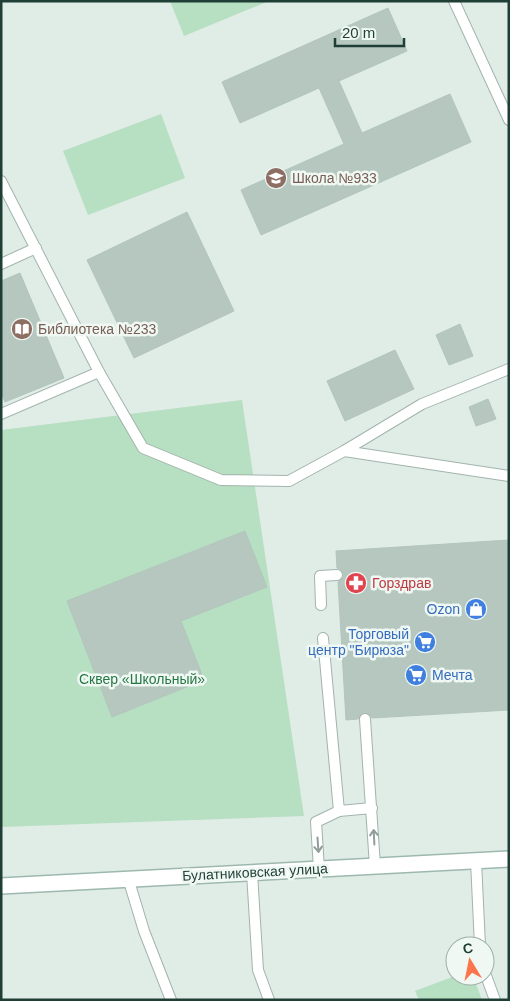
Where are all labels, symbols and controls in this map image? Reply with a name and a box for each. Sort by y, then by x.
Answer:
scale bar [335,15,404,47]
text: 20 m [342,24,375,41]
school or university icon: Школа №933 [264,166,288,190]
place label: Школа №933 [292,170,377,186]
library icon: Библиотека №233 [10,317,34,341]
place label: Библиотека №233 [38,321,157,337]
pharmacy icon: Горздрав [344,571,368,595]
place label: Горздрав [372,575,431,591]
shop icon: Ozon [464,597,488,621]
place label: Ozon [427,601,460,617]
place label: Торговый центр "Бирюза" [308,626,409,658]
supermarket icon: Торговый центр "Бирюза" [413,630,437,654]
supermarket icon: Мечта [404,663,428,687]
place label: Мечта [432,667,473,683]
park label: Сквер «Школьный» [79,671,205,687]
one-way arrow [369,829,378,845]
one-way arrow [313,837,322,853]
street label: Булатниковская улица [182,860,328,884]
north arrow [445,936,495,986]
text: С [461,939,474,957]

